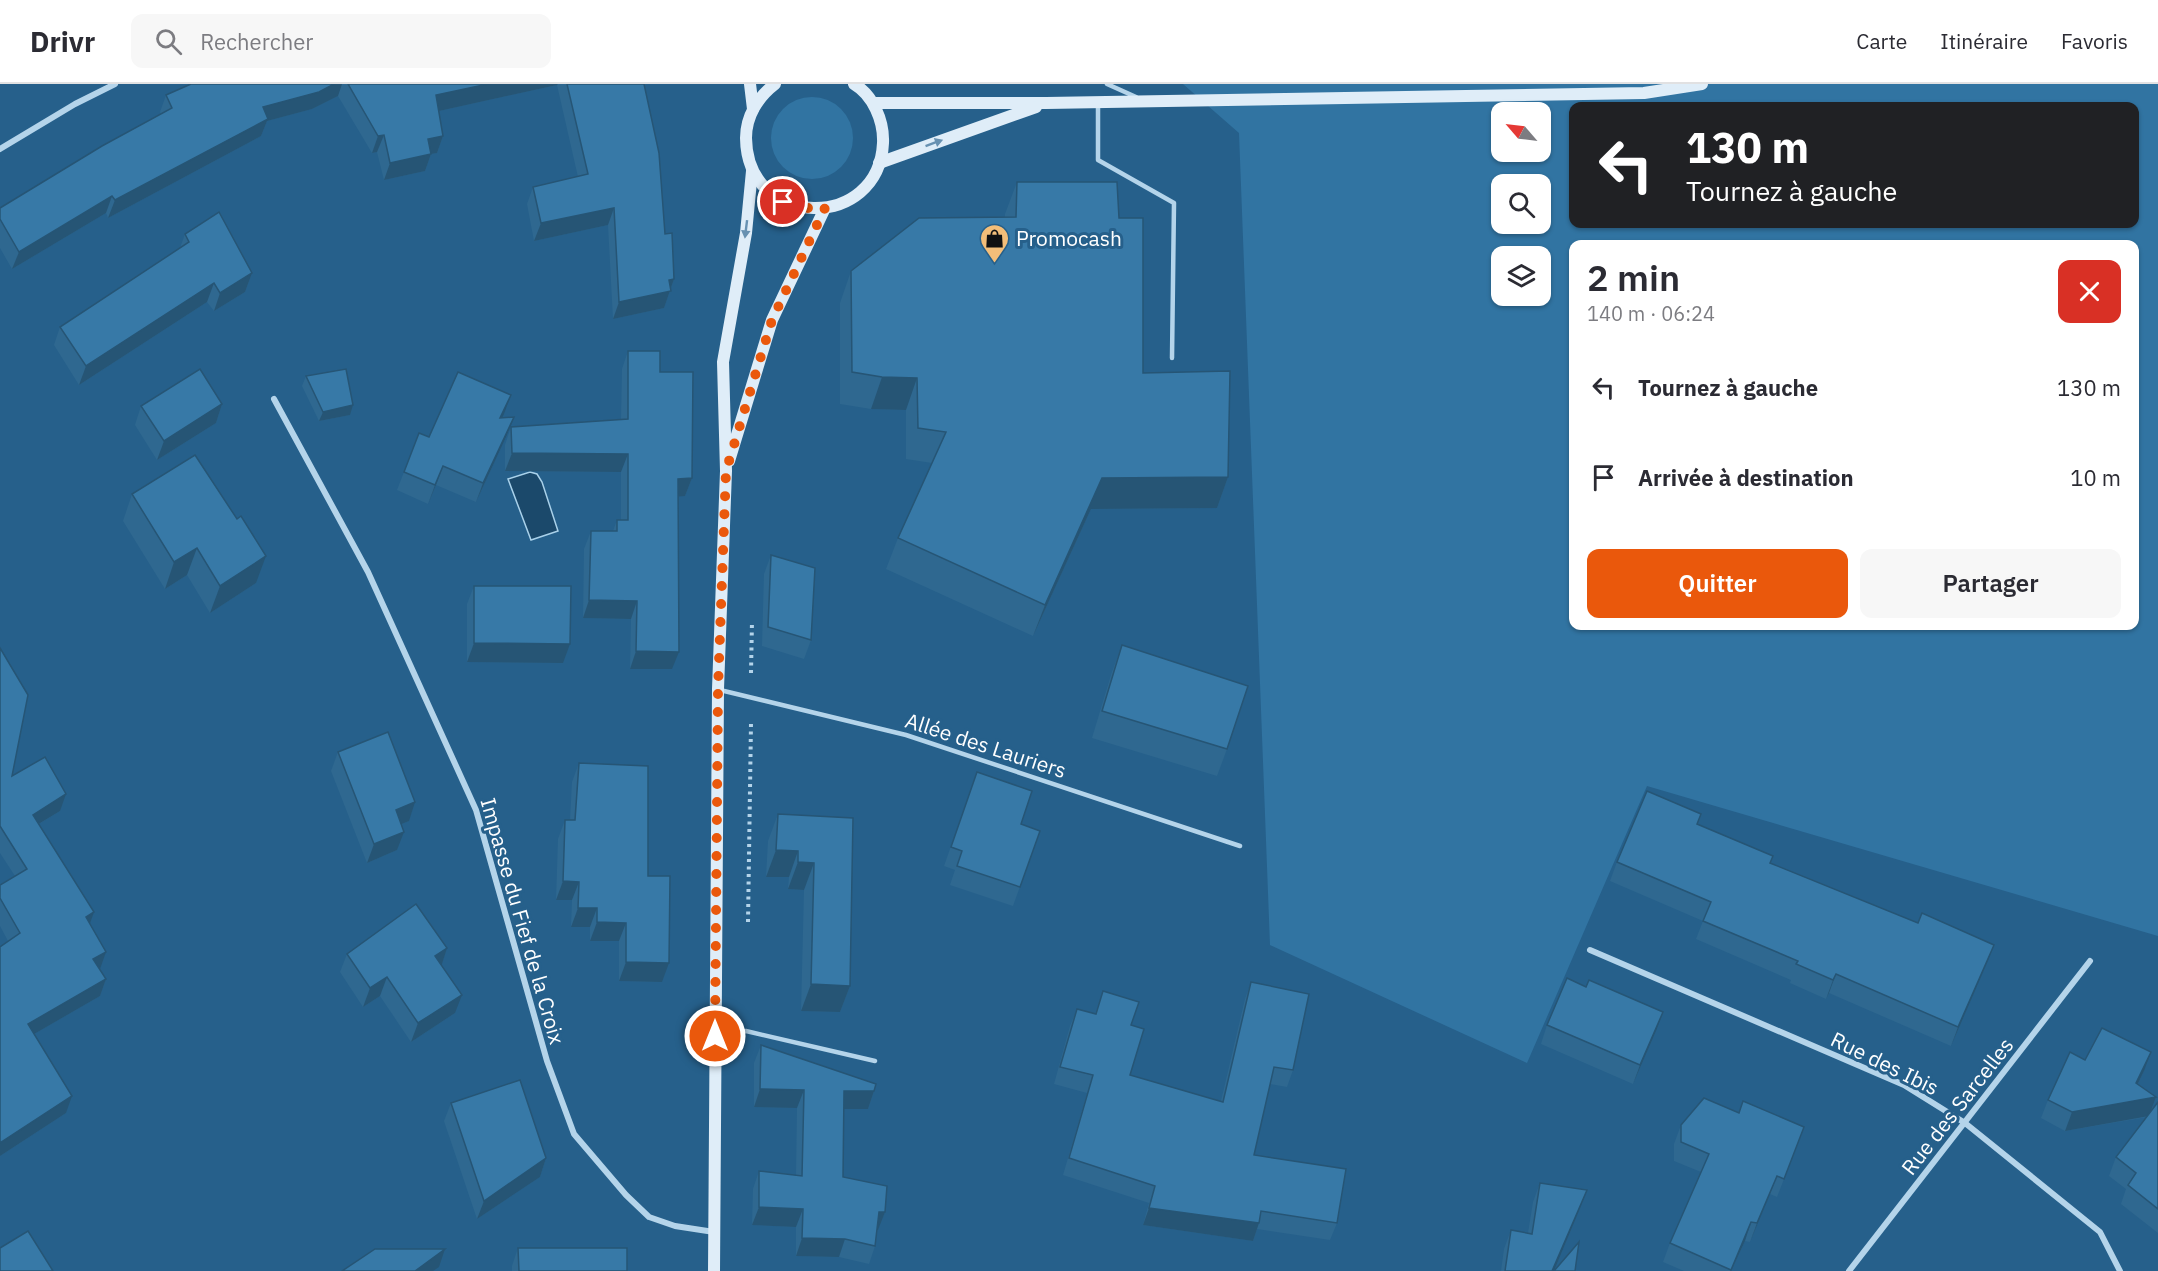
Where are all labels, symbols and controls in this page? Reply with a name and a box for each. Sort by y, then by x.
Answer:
search box [131,14,551,68]
text: Drivr [30,23,95,60]
icon: search [152,25,185,58]
text: Rechercher [200,27,313,56]
text: Carte [1856,27,1907,55]
text: Itinéraire [1940,27,2028,55]
text: Favoris [2061,27,2128,55]
north arrow [1491,102,1551,162]
map controls [1491,102,1551,306]
text: 130 m [1686,120,1809,175]
icon: left [1587,126,1665,204]
one-way arrow [925,138,943,147]
text: Tournez à gauche [1686,173,1897,208]
button: search [1491,174,1551,234]
pin [757,176,808,227]
icon: arrive [766,185,799,218]
one-way arrow [742,220,751,239]
shop icon: Promocash [979,222,1011,264]
place label: Promocash [1016,224,1122,252]
button: layers [1491,246,1551,306]
text: 2 min [1587,254,1680,301]
button: close [2058,260,2121,323]
text: 140 m · 06:24 [1587,300,1715,327]
icon: left [1587,371,1620,404]
text: Tournez à gauche [1638,373,1818,402]
text: 130 m [2057,373,2121,402]
icon: arrive [1587,461,1620,494]
text: Arrivée à destination [1638,463,1854,492]
text: 10 m [2070,463,2121,492]
button: Quitter [1587,549,1848,618]
button: Partager [1860,549,2121,618]
street label: Allée des Lauriers [902,706,1070,784]
street label: Impasse du Fief de la Croix [474,795,572,1048]
position arrow [683,1004,747,1068]
street label: Rue des Ibis [1826,1025,1944,1101]
street label: Rue des Sarcelles [1895,1032,2019,1180]

